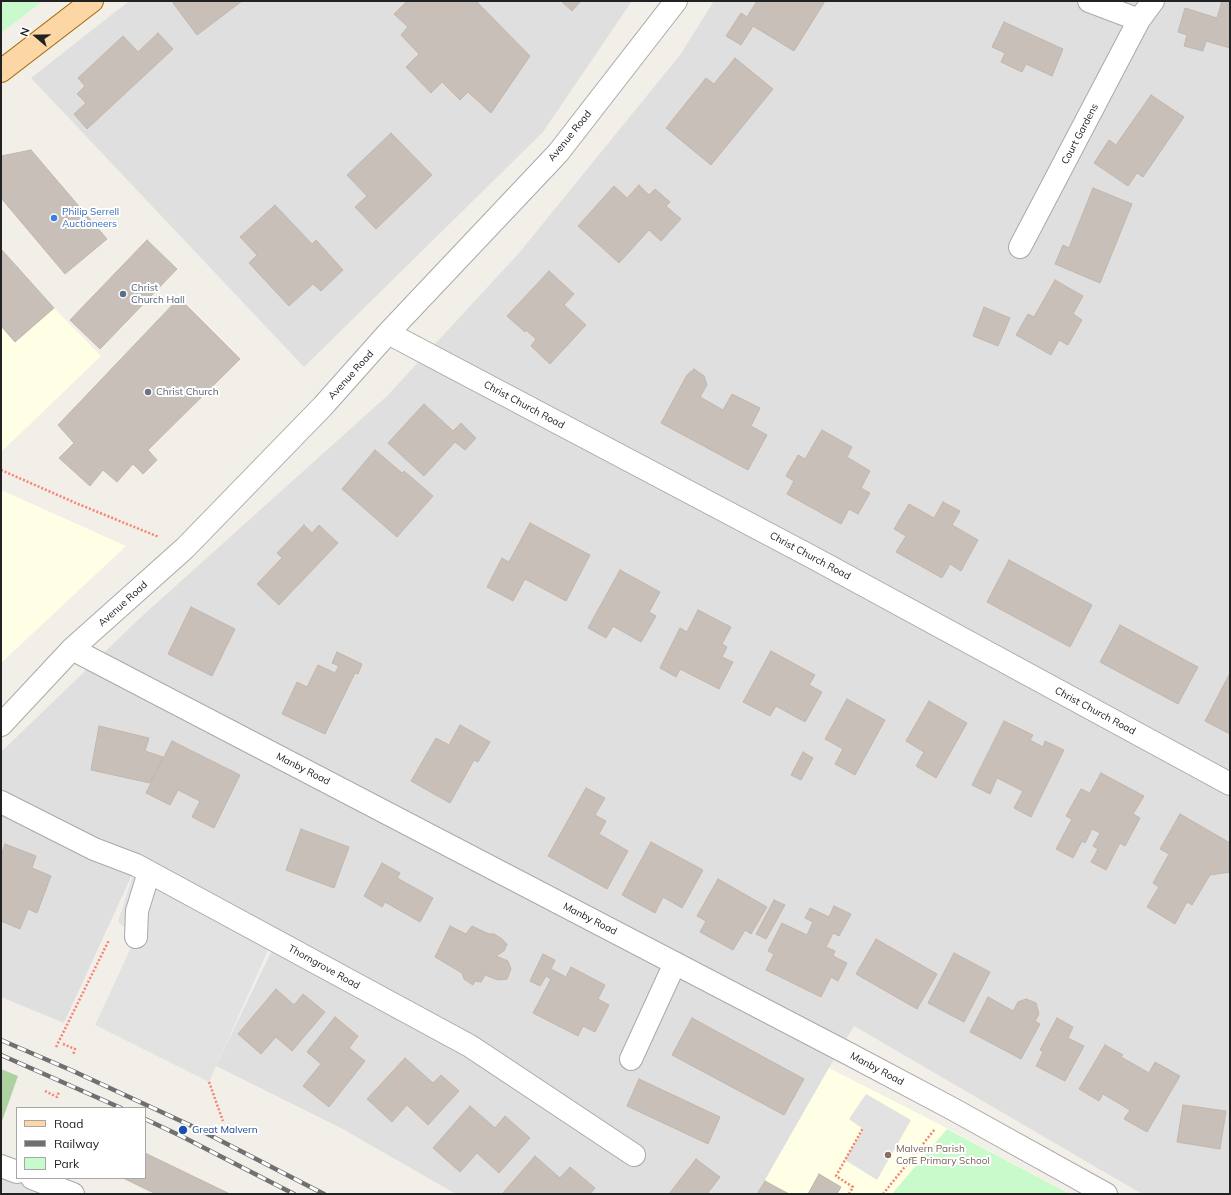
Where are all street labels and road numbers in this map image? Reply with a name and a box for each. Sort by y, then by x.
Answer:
street label: Court Gardens [1059,102,1101,166]
street label: Avenue Road [546,108,594,164]
street label: Avenue Road [326,348,376,402]
street label: Christ Church Road [482,379,566,431]
street label: Christ Church Road [768,530,852,582]
street label: Avenue Road [96,579,150,629]
street label: Christ Church Road [1053,685,1137,737]
street label: Manby Road [274,750,332,788]
street label: Manby Road [561,900,619,938]
street label: Thorngrove Road [286,942,362,992]
street label: Manby Road [848,1050,906,1088]

